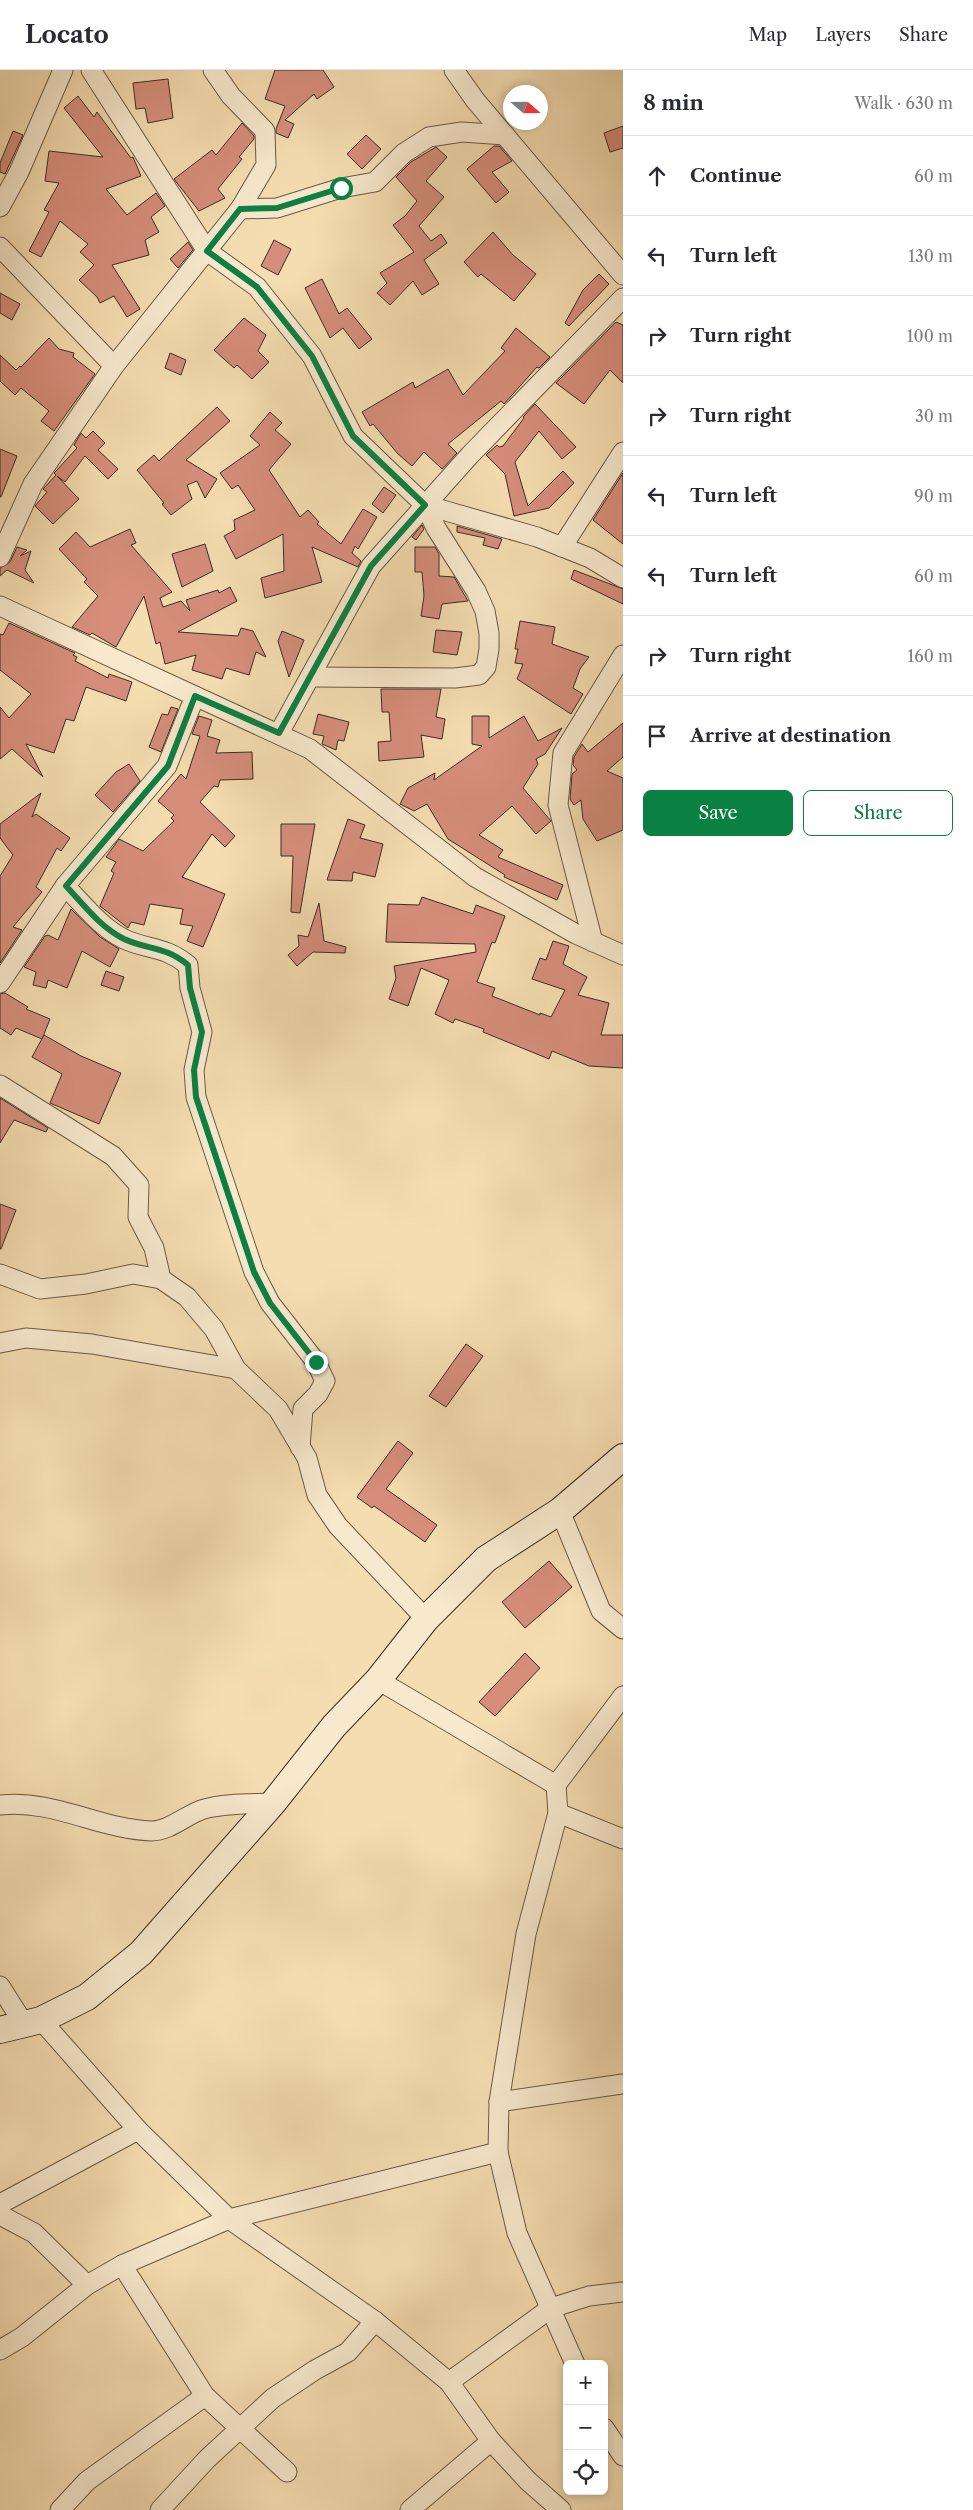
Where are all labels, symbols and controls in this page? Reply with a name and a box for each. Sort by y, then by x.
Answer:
text: Locato [25,20,109,49]
text: Map [749,24,787,46]
text: Layers [815,24,871,46]
text: Share [899,24,948,46]
north arrow [503,85,548,130]
text: 8 min [643,90,704,115]
text: Walk · 630 m [854,93,953,113]
icon: ahead [643,162,671,190]
text: Continue [690,164,782,187]
text: 60 m [914,166,953,186]
route start [330,177,353,200]
icon: left [643,242,671,270]
text: Turn left [690,244,777,267]
text: 130 m [908,246,953,266]
icon: right [643,322,671,350]
text: Turn right [690,324,791,347]
text: 100 m [907,326,953,346]
icon: right [643,402,671,430]
text: Turn right [690,404,791,427]
text: 30 m [915,406,953,426]
icon: left [643,482,671,510]
text: Turn left [690,484,777,507]
text: 90 m [914,486,953,506]
icon: left [643,562,671,590]
text: Turn left [690,564,777,587]
text: 60 m [914,566,953,586]
icon: right [643,642,671,670]
text: Turn right [690,644,791,667]
text: 160 m [908,646,953,666]
icon: arrive [643,722,671,750]
text: Arrive at destination [690,724,891,747]
button: Save [643,790,793,836]
button: Share [803,790,953,836]
route end [305,1351,328,1374]
map controls [563,2360,608,2495]
button: + [563,2360,608,2405]
button: − [563,2405,608,2450]
button: locate [563,2450,608,2495]

